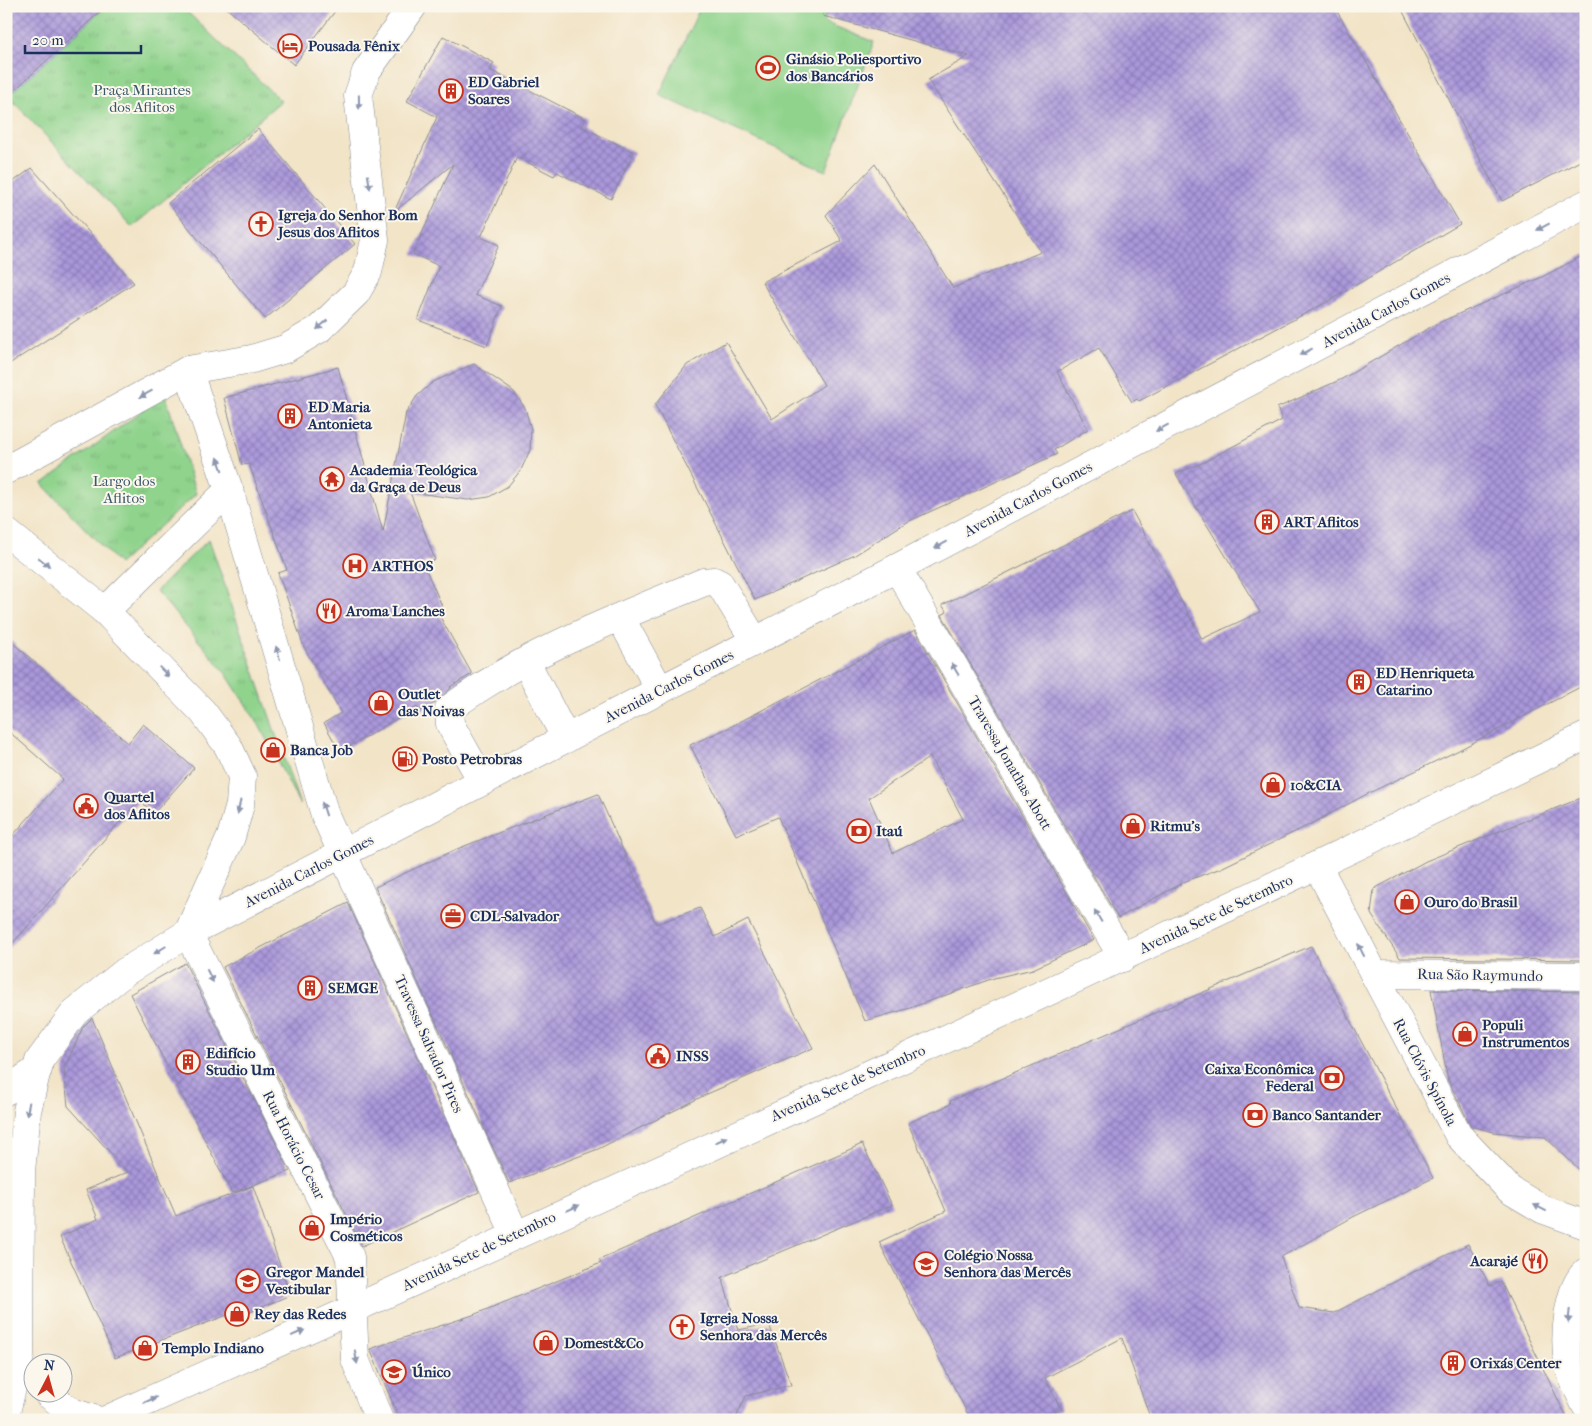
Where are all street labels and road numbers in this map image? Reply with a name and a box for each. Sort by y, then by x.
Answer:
street label: Avenida Carlos Gomes [1318,268,1454,352]
street label: Avenida Carlos Gomes [960,457,1096,541]
street label: Avenida Carlos Gomes [600,645,737,727]
street label: Travessa Jonathas Abott [964,693,1056,834]
street label: Avenida Carlos Gomes [240,830,377,912]
street label: Avenida Sete de Setembro [1135,870,1296,958]
street label: Rua São Raymundo [1417,965,1543,985]
street label: Travessa Salvador Pires [390,972,468,1116]
street label: Rua Clóvis Spínola [1389,1015,1461,1130]
street label: Avenida Sete de Setembro [767,1041,928,1126]
street label: Rua Horácio Cesar [259,1087,330,1203]
street label: Avenida Sete de Setembro [398,1207,559,1295]

